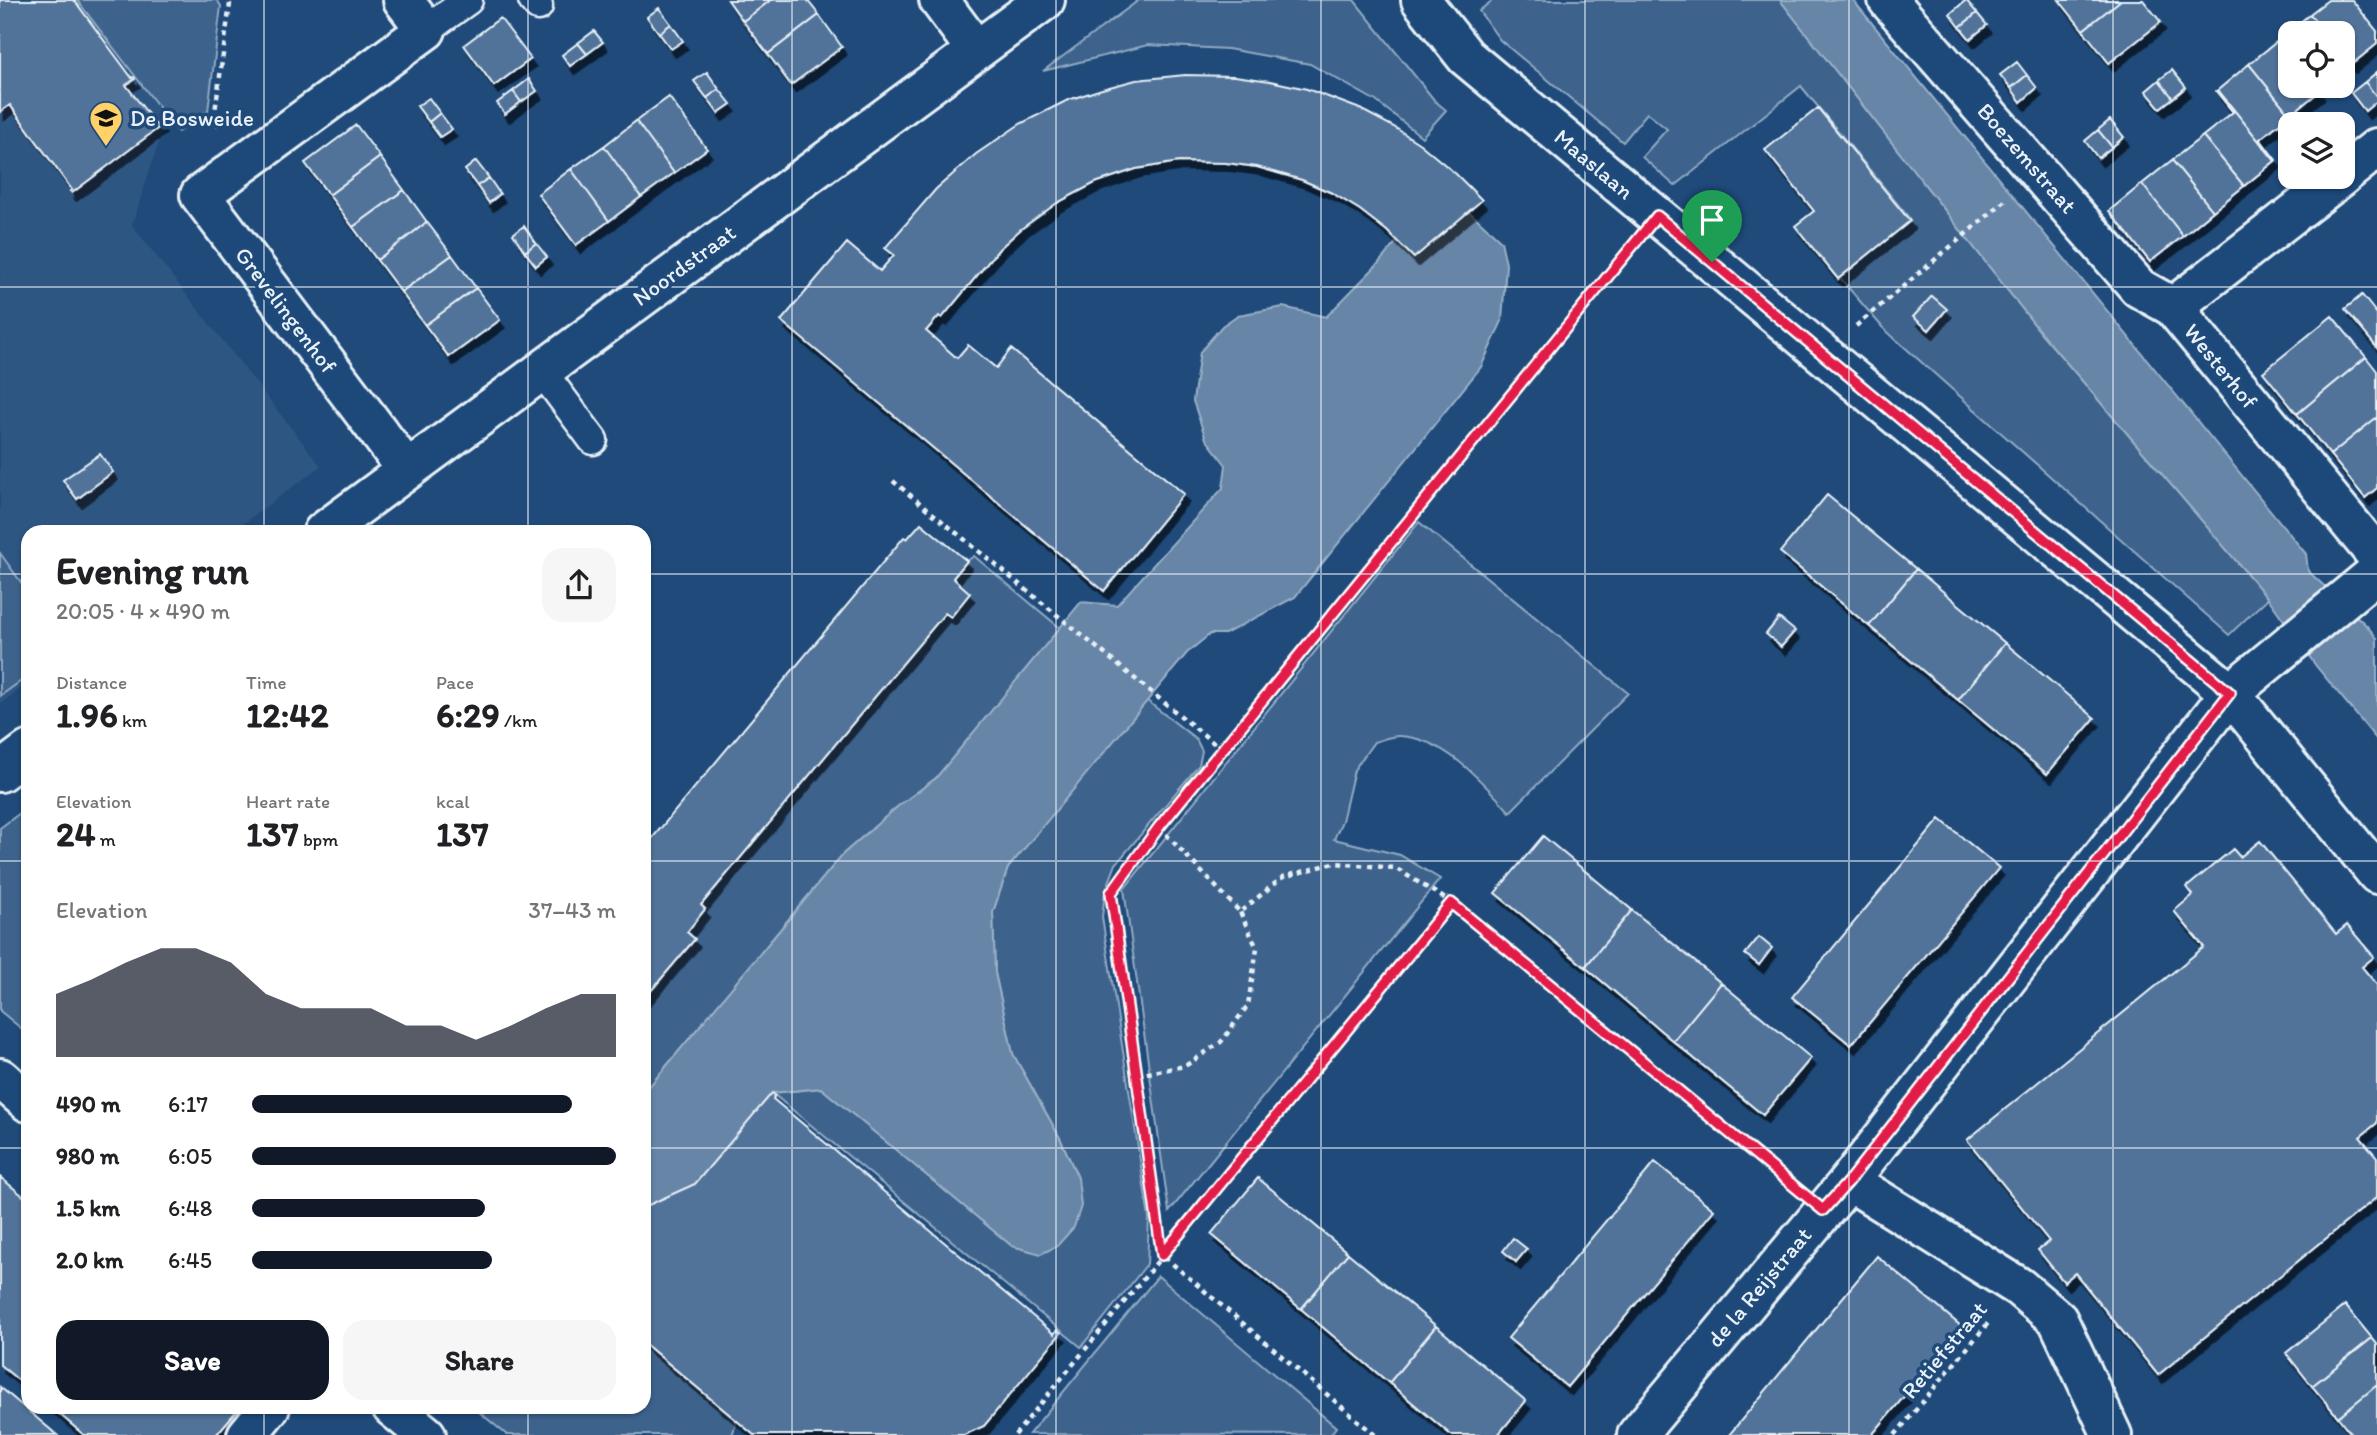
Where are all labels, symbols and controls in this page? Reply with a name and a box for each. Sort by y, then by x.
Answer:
map controls [2278,21,2355,189]
button: locate [2278,21,2355,98]
street label: Boezemstraat [1971,97,2083,219]
school or university icon: De Bosweide [87,99,125,148]
place label: De Bosweide [130,104,254,132]
button: layers [2278,112,2355,189]
street label: Maaslaan [1549,123,1639,205]
pin [1682,190,1742,262]
icon: arrive [1693,201,1731,239]
street label: Noordstraat [627,218,741,312]
street label: Grevelingenhof [229,241,343,379]
street label: Westerhof [2178,318,2264,414]
text: Evening run [56,548,249,594]
button: share [542,548,616,622]
text: 20:05 · 4 × 490 m [56,597,230,625]
text: Distance [56,671,127,694]
text: Time [246,671,287,694]
text: Pace [436,671,474,694]
text: 1.96 [56,694,118,736]
text: 12:42 [246,694,329,736]
text: 6:29 [436,694,500,736]
text: km [118,709,147,732]
text: /km [500,709,537,732]
text: Elevation [56,790,132,813]
text: Heart rate [246,790,330,813]
text: kcal [436,790,470,813]
text: 24 [56,813,95,855]
text: 137 [246,813,299,855]
text: 137 [436,813,489,855]
text: m [95,828,116,851]
text: bpm [299,828,338,851]
text: Elevation [56,896,147,924]
text: 37–43 m [528,896,616,924]
text: 490 m [56,1090,121,1118]
text: 6:17 [168,1090,208,1118]
text: 980 m [56,1142,119,1170]
text: 6:05 [168,1142,212,1170]
text: 1.5 km [56,1194,120,1222]
text: 6:48 [168,1194,212,1222]
street label: de la Reijstraat [1701,1221,1817,1353]
text: 2.0 km [56,1246,124,1274]
text: 6:45 [168,1246,212,1274]
street label: Retiefstraat [1895,1295,1993,1404]
button: Save [56,1320,329,1400]
button: Share [343,1320,616,1400]

